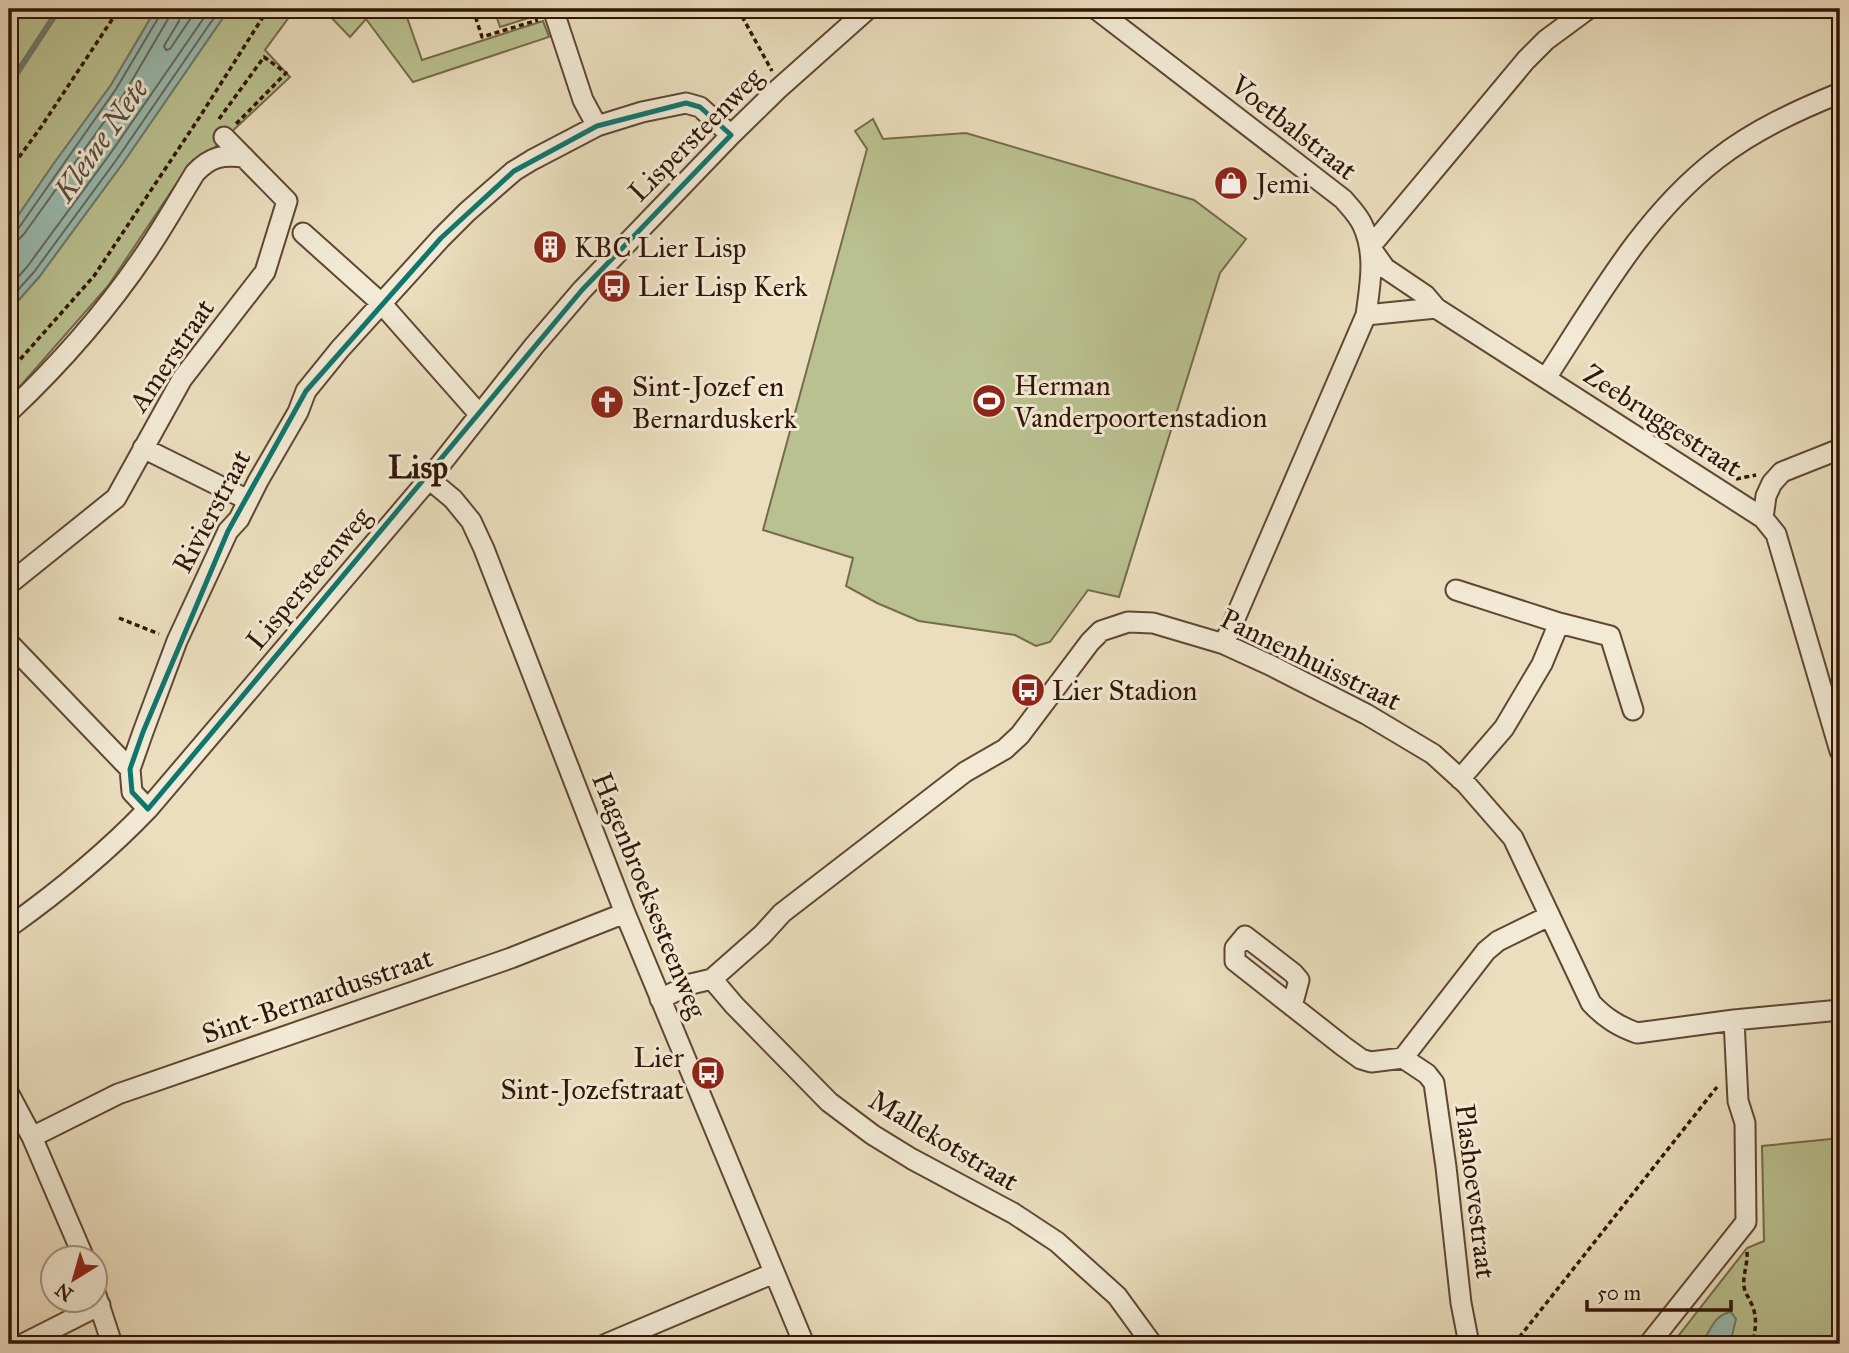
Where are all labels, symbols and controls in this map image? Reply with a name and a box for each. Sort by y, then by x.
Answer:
street label: Lispersteenweg [621,59,771,209]
street label: Voetbalstraat [1223,67,1364,188]
water label: Kleine Nete [45,71,157,210]
shop icon: Jemi [1212,164,1250,202]
place label: Jemi [1253,166,1310,201]
building icon: KBC Lier Lisp [531,228,569,266]
place label: KBC Lier Lisp [574,230,747,265]
bus stop icon: Lier Lisp Kerk [595,267,633,305]
place label: Lier Lisp Kerk [638,269,808,304]
street label: Amerstraat [120,292,222,419]
street label: Zeebruggestraat [1577,356,1749,485]
place label: Herman Vanderpoortenstadion [1013,368,1267,435]
place label: Sint-Jozef en Bernarduskerk [632,369,797,436]
sports icon: Herman Vanderpoortenstadion [970,382,1008,420]
church icon: Sint-Jozef en Bernarduskerk [588,383,626,421]
street label: Rivierstraat [164,444,259,579]
district label: Lisp [388,448,448,487]
street label: Lispersteenweg [238,499,379,657]
street label: Pannenhuisstraat [1215,601,1407,718]
bus stop icon: Lier Stadion [1009,671,1047,709]
place label: Lier Stadion [1052,673,1197,708]
street label: Hagenbroeksesteenweg [584,767,715,1024]
street label: Sint-Bernardusstraat [197,940,437,1051]
place label: Lier Sint-Jozefstraat [500,1040,685,1107]
bus stop icon: Lier Sint-Jozefstraat [689,1054,727,1092]
street label: Mallekotstraat [863,1082,1025,1199]
street label: Plashoevestraat [1447,1102,1504,1281]
north arrow [38,1244,108,1314]
scale bar [1587,1269,1730,1313]
text: N [51,1278,77,1306]
text: 50 m [1597,1280,1642,1306]

